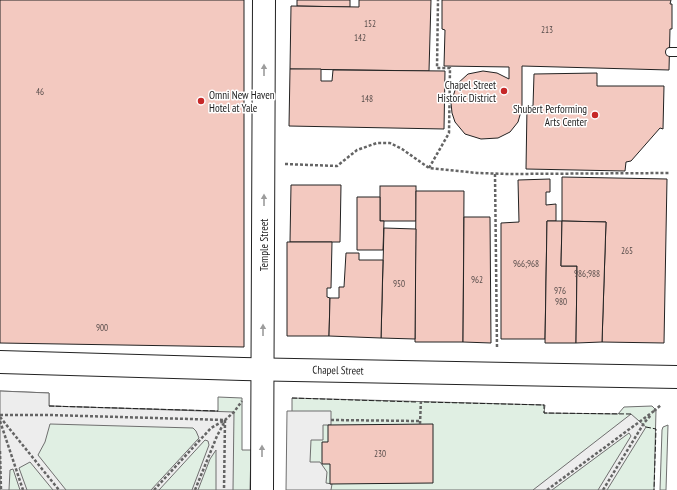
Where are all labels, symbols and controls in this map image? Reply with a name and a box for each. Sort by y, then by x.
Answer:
house number: 152 [364,18,376,29]
house number: 213 [541,24,553,35]
house number: 142 [354,32,366,43]
one-way arrow [261,63,267,76]
place label: Chapel Street Historic District [438,78,496,105]
house number: 46 [36,86,44,97]
marker: Chapel Street Historic District [499,86,509,96]
place label: Omni New Haven Hotel at Yale [209,88,275,115]
house number: 148 [361,93,373,104]
marker: Omni New Haven Hotel at Yale [196,96,206,106]
place label: Shubert Performing Arts Center [513,102,587,129]
marker: Shubert Performing Arts Center [590,110,600,120]
one-way arrow [261,193,267,206]
street label: Temple Street [257,219,271,271]
house number: 265 [621,245,633,256]
house number: 966;968 [513,258,539,269]
house number: 986;988 [574,268,600,279]
house number: 962 [471,274,483,285]
house number: 950 [393,278,405,289]
house number: 976 [554,285,566,296]
house number: 980 [555,296,567,307]
house number: 900 [96,322,108,333]
one-way arrow [260,323,266,336]
street label: Chapel Street [312,363,364,377]
one-way arrow [259,444,265,457]
house number: 230 [374,448,386,459]

